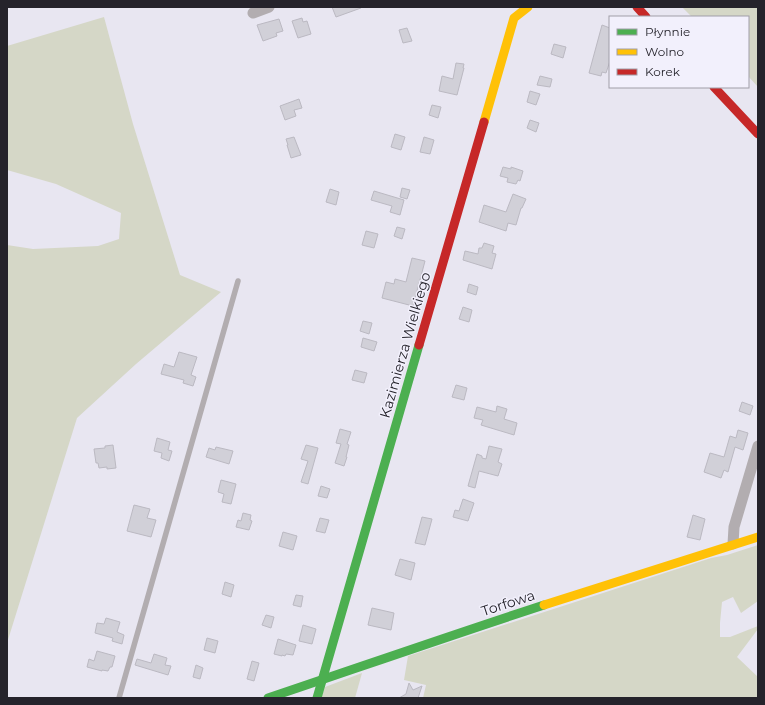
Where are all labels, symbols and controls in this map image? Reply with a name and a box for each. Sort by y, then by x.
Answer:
legend [609,16,749,88]
text: Płynnie [645,24,690,39]
text: Wolno [645,44,684,59]
text: Korek [645,64,681,79]
street label: Kazimierza Wielkiego [376,270,435,420]
street label: Torfowa [479,586,537,620]

